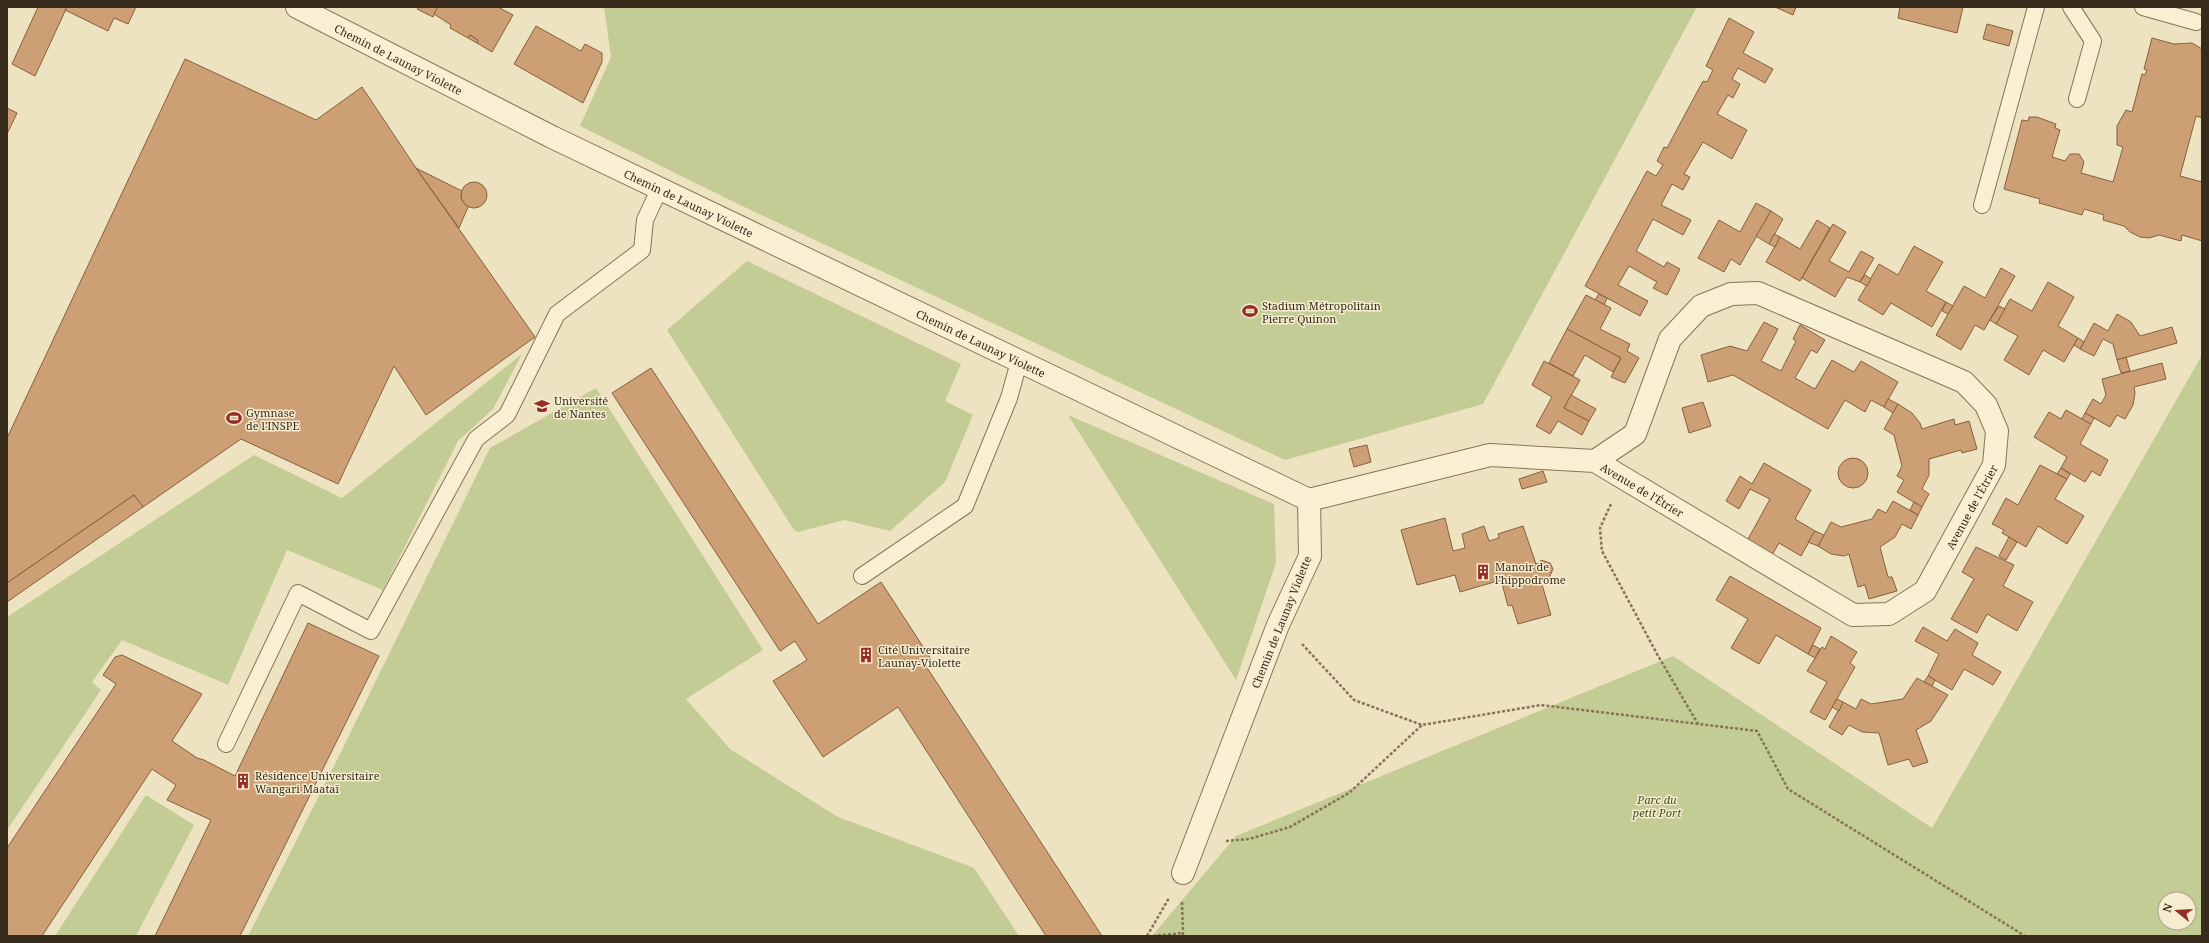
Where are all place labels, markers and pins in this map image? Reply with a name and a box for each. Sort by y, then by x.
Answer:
place label: Stadium Métropolitain Pierre Quinon [1262,298,1381,326]
sports icon: Stadium Métropolitain Pierre Quinon [1241,302,1259,320]
place label: Université de Nantes [554,393,608,421]
school or university icon: Université de Nantes [533,397,551,415]
place label: Gymnase de l'INSPE [246,405,299,433]
sports icon: Gymnase de l'INSPE [225,409,243,427]
place label: Manoir de l'hippodrome [1495,559,1566,587]
building icon: Manoir de l'hippodrome [1474,563,1492,581]
place label: Cité Universitaire Launay-Violette [878,642,970,670]
building icon: Cité Universitaire Launay-Violette [857,646,875,664]
place label: Résidence Universitaire Wangari Maataï [255,768,380,796]
building icon: Résidence Universitaire Wangari Maataï [234,772,252,790]

